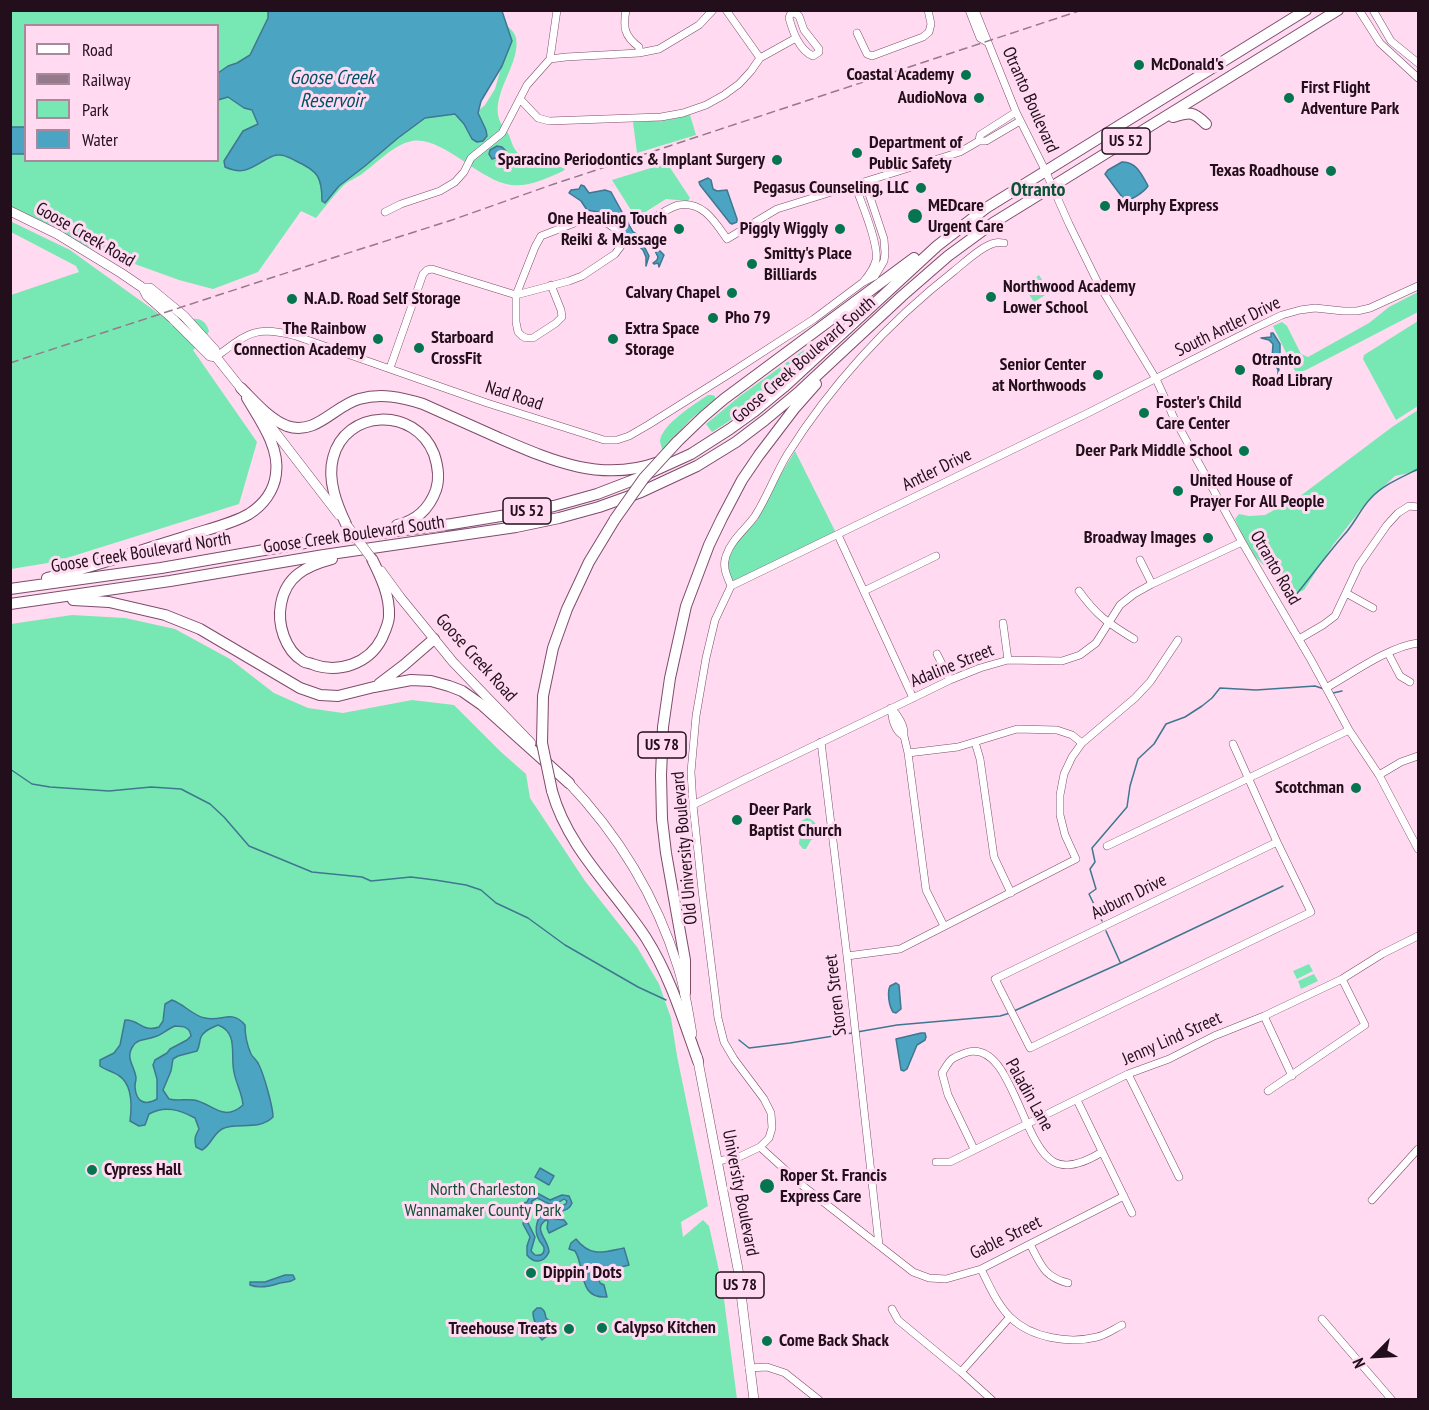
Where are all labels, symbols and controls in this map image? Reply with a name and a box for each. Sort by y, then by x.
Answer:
legend [24,24,219,162]
text: Road [82,38,113,61]
street label: Otranto Boulevard [997,44,1063,156]
place label: McDonald's [1151,54,1224,76]
marker: McDonald's [1132,58,1146,72]
place label: Coastal Academy [847,64,954,86]
water label: Goose Creek Reservoir [290,66,374,113]
text: Railway [82,68,131,91]
marker: Coastal Academy [959,68,973,82]
place label: First Flight Adventure Park [1301,77,1399,119]
place label: AudioNova [898,87,967,109]
marker: AudioNova [972,91,986,105]
marker: First Flight Adventure Park [1282,91,1296,105]
text: Park [82,98,109,121]
text: Water [82,128,118,151]
road number: US 52 [1102,128,1150,154]
place label: Department of Public Safety [869,132,962,174]
marker: Department of Public Safety [850,146,864,160]
place label: Sparacino Periodontics & Implant Surgery [498,149,765,171]
marker: Sparacino Periodontics & Implant Surgery [770,153,784,167]
place label: Texas Roadhouse [1210,160,1319,182]
marker: Texas Roadhouse [1324,164,1338,178]
place label: Pegasus Counseling, LLC [754,177,909,199]
district label: Otranto [1011,178,1065,202]
marker: Pegasus Counseling, LLC [914,181,928,195]
place label: MEDcare Urgent Care [928,195,1004,238]
place label: Murphy Express [1117,195,1219,217]
street label: Goose Creek Road [32,198,138,272]
marker: Murphy Express [1098,199,1112,213]
marker: MEDcare Urgent Care [906,207,924,225]
place label: One Healing Touch Reiki & Massage [548,208,667,250]
place label: Piggly Wiggly [740,218,828,240]
marker: One Healing Touch Reiki & Massage [672,222,686,236]
marker: Piggly Wiggly [833,222,847,236]
place label: Smitty's Place Billiards [764,243,852,286]
marker: Smitty's Place Billiards [745,257,759,271]
place label: Northwood Academy Lower School [1003,276,1135,318]
place label: Calvary Chapel [625,282,720,304]
marker: Calvary Chapel [725,286,739,300]
place label: N.A.D. Road Self Storage [304,288,461,310]
marker: Northwood Academy Lower School [984,290,998,304]
marker: N.A.D. Road Self Storage [285,292,299,306]
street label: Goose Creek Boulevard South [728,292,880,428]
street label: South Antler Drive [1172,292,1284,362]
place label: Pho 79 [725,307,771,329]
marker: Pho 79 [706,311,720,325]
place label: The Rainbow Connection Academy [234,318,366,360]
place label: Extra Space Storage [625,318,699,360]
place label: Starboard CrossFit [431,327,494,370]
marker: The Rainbow Connection Academy [371,332,385,346]
marker: Extra Space Storage [606,332,620,346]
marker: Starboard CrossFit [412,341,426,355]
place label: Otranto Road Library [1252,349,1332,392]
place label: Senior Center at Northwoods [992,354,1086,397]
marker: Otranto Road Library [1233,363,1247,377]
marker: Senior Center at Northwoods [1091,368,1105,382]
street label: Nad Road [483,377,545,415]
place label: Foster's Child Care Center [1156,392,1242,434]
marker: Foster's Child Care Center [1137,406,1151,420]
place label: Deer Park Middle School [1076,440,1232,462]
street label: Antler Drive [899,444,975,496]
marker: Deer Park Middle School [1237,444,1251,458]
place label: United House of Prayer For All People [1190,470,1324,512]
marker: United House of Prayer For All People [1171,484,1185,498]
road number: US 52 [503,498,551,524]
street label: Goose Creek Boulevard South [262,512,446,558]
place label: Broadway Images [1084,527,1196,549]
street label: Otranto Road [1245,527,1305,609]
street label: Goose Creek Boulevard North [49,528,233,578]
marker: Broadway Images [1201,531,1215,545]
street label: Goose Creek Road [431,610,521,706]
street label: Adaline Street [907,639,997,693]
road number: US 78 [638,732,686,758]
street label: Old University Boulevard [668,770,702,926]
place label: Scotchman [1275,777,1344,799]
marker: Scotchman [1349,781,1363,795]
place label: Deer Park Baptist Church [749,799,842,842]
marker: Deer Park Baptist Church [730,813,744,827]
street label: Auburn Drive [1088,869,1170,925]
street label: Storen Street [820,953,852,1037]
street label: Jenny Lind Street [1119,1008,1225,1070]
street label: Paladin Lane [1000,1055,1058,1135]
street label: University Boulevard [717,1128,763,1258]
place label: Cypress Hall [104,1159,182,1181]
marker: Cypress Hall [85,1163,99,1177]
place label: Roper St. Francis Express Care [780,1165,887,1208]
marker: Roper St. Francis Express Care [758,1177,776,1195]
park label: North Charleston Wannamaker County Park [405,1179,561,1222]
street label: Gable Street [967,1212,1045,1264]
place label: Dippin' Dots [543,1262,622,1284]
marker: Dippin' Dots [524,1266,538,1280]
road number: US 78 [716,1272,764,1298]
place label: Calypso Kitchen [614,1317,716,1339]
place label: Treehouse Treats [449,1318,557,1340]
marker: Calypso Kitchen [595,1321,609,1335]
marker: Treehouse Treats [562,1322,576,1336]
north arrow [1345,1326,1405,1386]
place label: Come Back Shack [779,1330,889,1352]
marker: Come Back Shack [760,1334,774,1348]
text: N [1348,1355,1369,1371]

